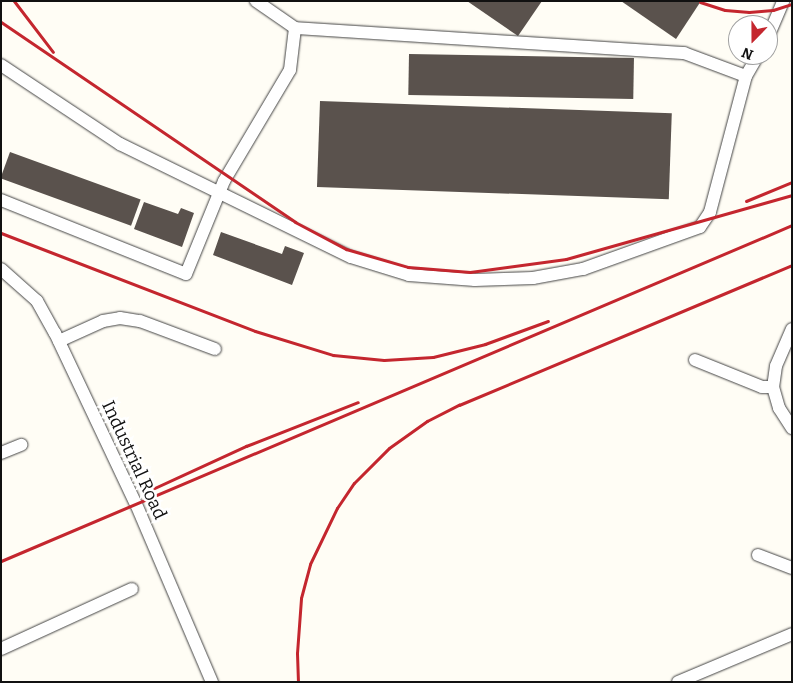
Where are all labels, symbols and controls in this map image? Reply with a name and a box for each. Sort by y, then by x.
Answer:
north arrow [728,15,778,65]
text: N [739,44,756,63]
street label: Industrial Road [97,397,171,523]

